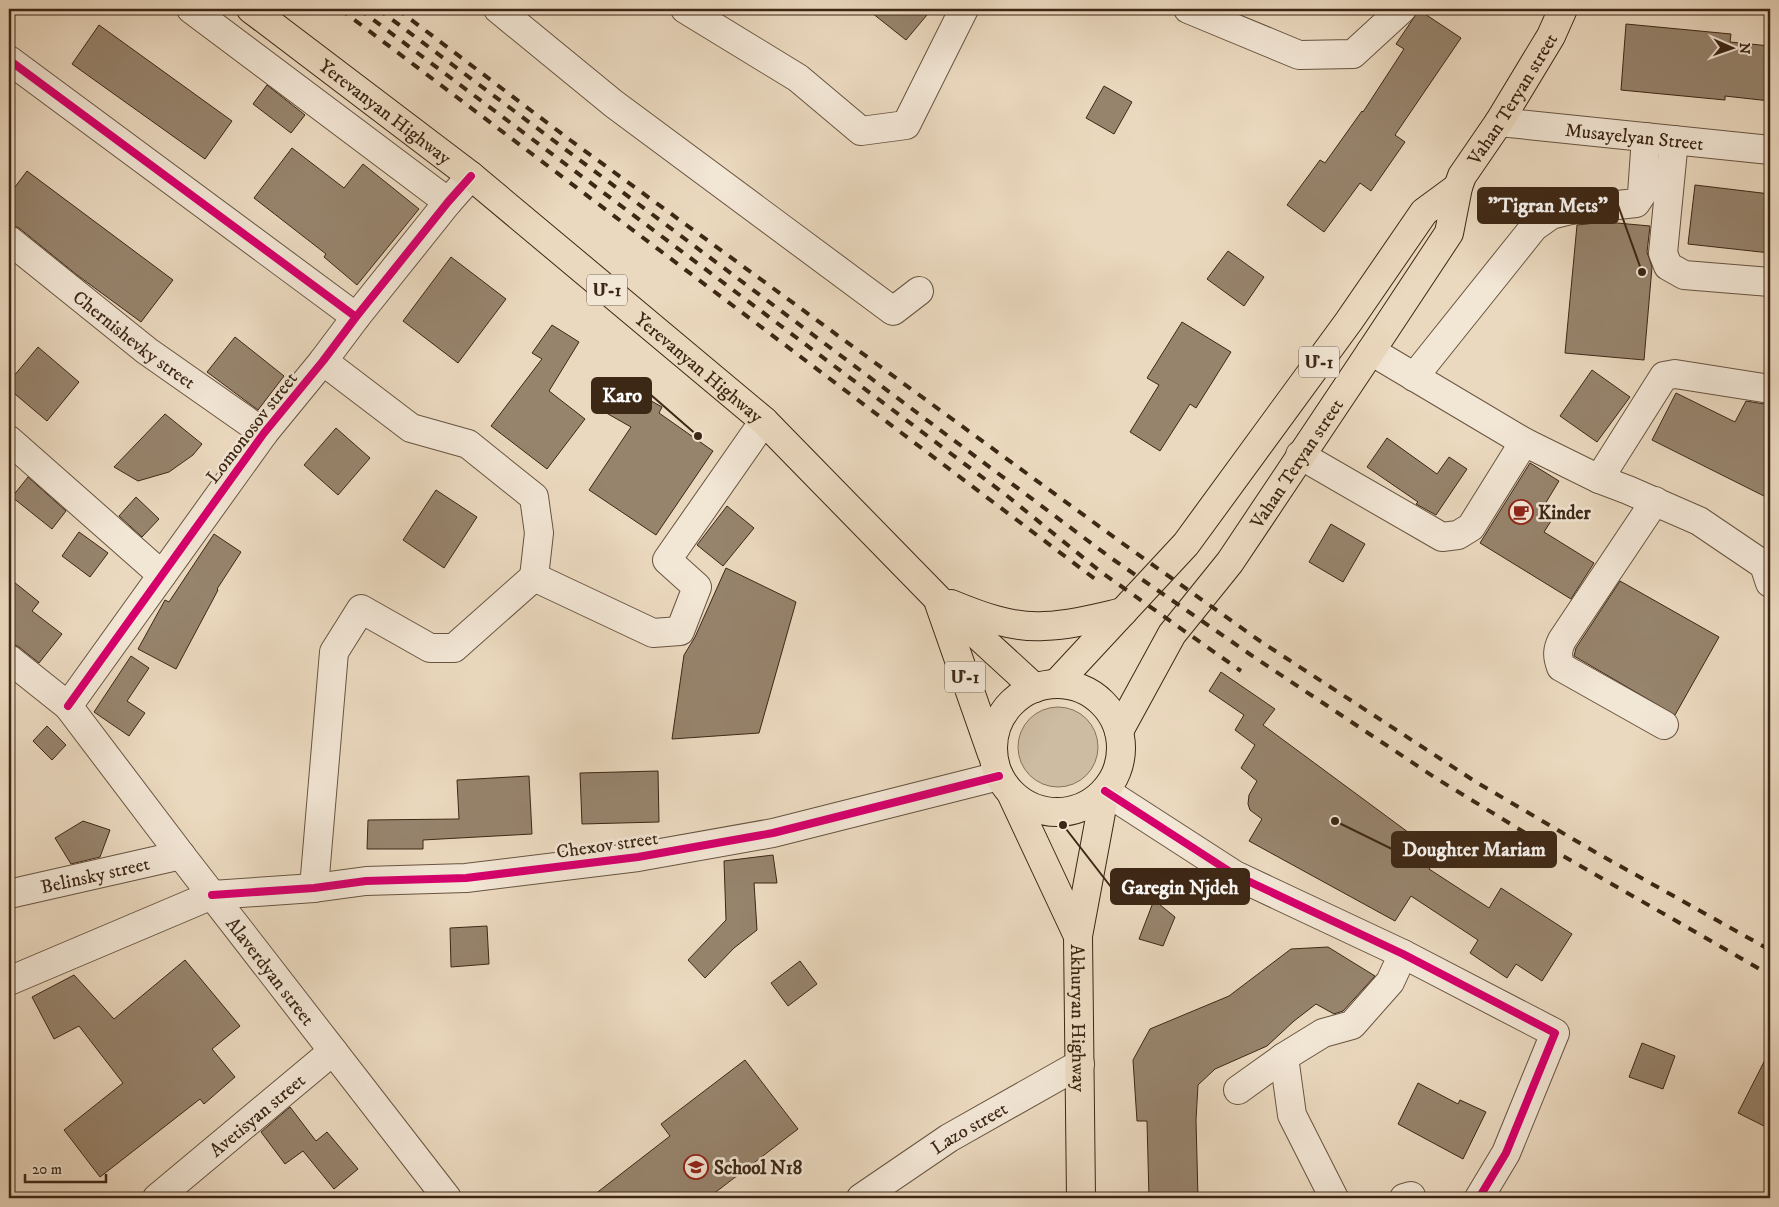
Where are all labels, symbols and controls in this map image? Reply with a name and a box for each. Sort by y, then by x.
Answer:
north arrow [1706,22,1756,72]
street label: Vahan Teryan street [1463,29,1563,170]
text: N [1735,42,1753,55]
street label: Yerevanyan Highway [314,55,456,171]
street label: Musayelyan Street [1564,119,1704,156]
callout: "Tigran Mets" [1478,188,1618,223]
text: "Tigran Mets" [1488,194,1608,219]
road number: Մ-1 [587,274,627,306]
street label: Chernishevky street [68,286,200,394]
street label: Yerevanyan Highway [630,308,768,429]
road number: Մ-1 [1299,347,1339,378]
street label: Lomonosov street [202,368,303,488]
callout: Karo [592,378,651,413]
text: Karo [602,384,642,409]
street label: Vahan Teryan street [1245,395,1349,534]
cafe icon: Kinder [1508,499,1534,525]
place label: Kinder [1538,502,1591,525]
road number: Մ-1 [945,662,985,692]
street label: Chexov street [555,827,660,864]
callout: Doughter Mariam [1392,832,1556,867]
text: Doughter Mariam [1402,838,1546,863]
street label: Belinsky street [39,853,152,899]
callout: Garegin Njdeh [1111,869,1249,904]
text: Garegin Njdeh [1121,876,1239,901]
street label: Alaverdyan street [220,913,319,1031]
street label: Akhuryan Highway [1065,944,1090,1093]
street label: Avetisyan street [205,1069,310,1162]
street label: Lazo street [927,1097,1012,1160]
scale bar [25,1152,106,1184]
school or university icon: School N18 [683,1154,709,1180]
place label: School N18 [714,1157,803,1180]
text: 20 m [32,1160,62,1179]

